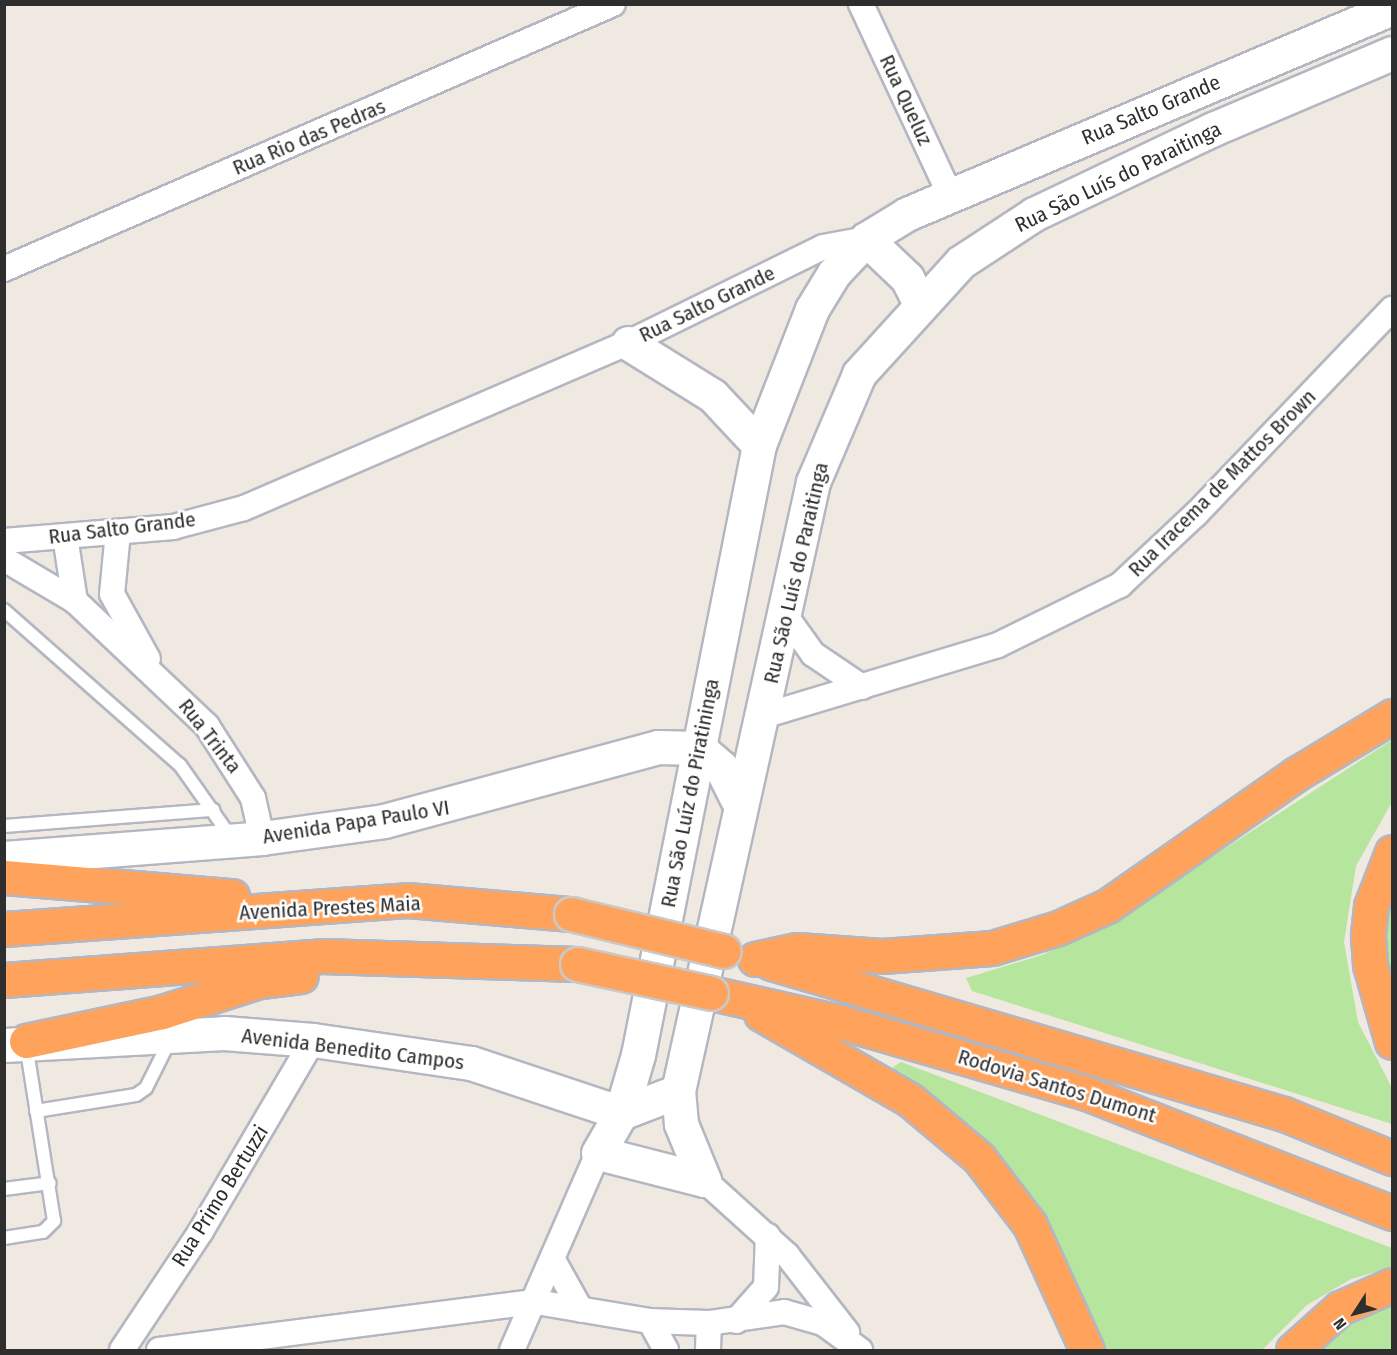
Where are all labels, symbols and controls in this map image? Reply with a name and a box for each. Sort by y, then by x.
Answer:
street label: Rua Queluz [874,51,938,149]
street label: Rua Salto Grande [1078,70,1224,150]
street label: Rua Rio das Pedras [229,93,389,181]
street label: Rua São Luís do Paraitinga [1011,116,1225,238]
street label: Rua Salto Grande [635,260,779,348]
street label: Rua Iracema de Mattos Brown [1123,384,1321,582]
street label: Rua São Luís do Paraitinga [758,460,834,686]
street label: Rua Salto Grande [47,506,197,550]
street label: Rua São Luíz do Piratininga [655,676,725,910]
street label: Rua Trinta [173,694,247,778]
street label: Avenida Papa Paulo VI [261,795,451,849]
street label: Avenida Prestes Maia [239,891,421,925]
street label: Avenida Benedito Campos [240,1023,466,1075]
street label: Rodovia Santos Dumont [955,1044,1159,1128]
street label: Rua Primo Bertuzzi [166,1121,274,1271]
north arrow [1325,1283,1385,1343]
text: N [1330,1314,1351,1333]

